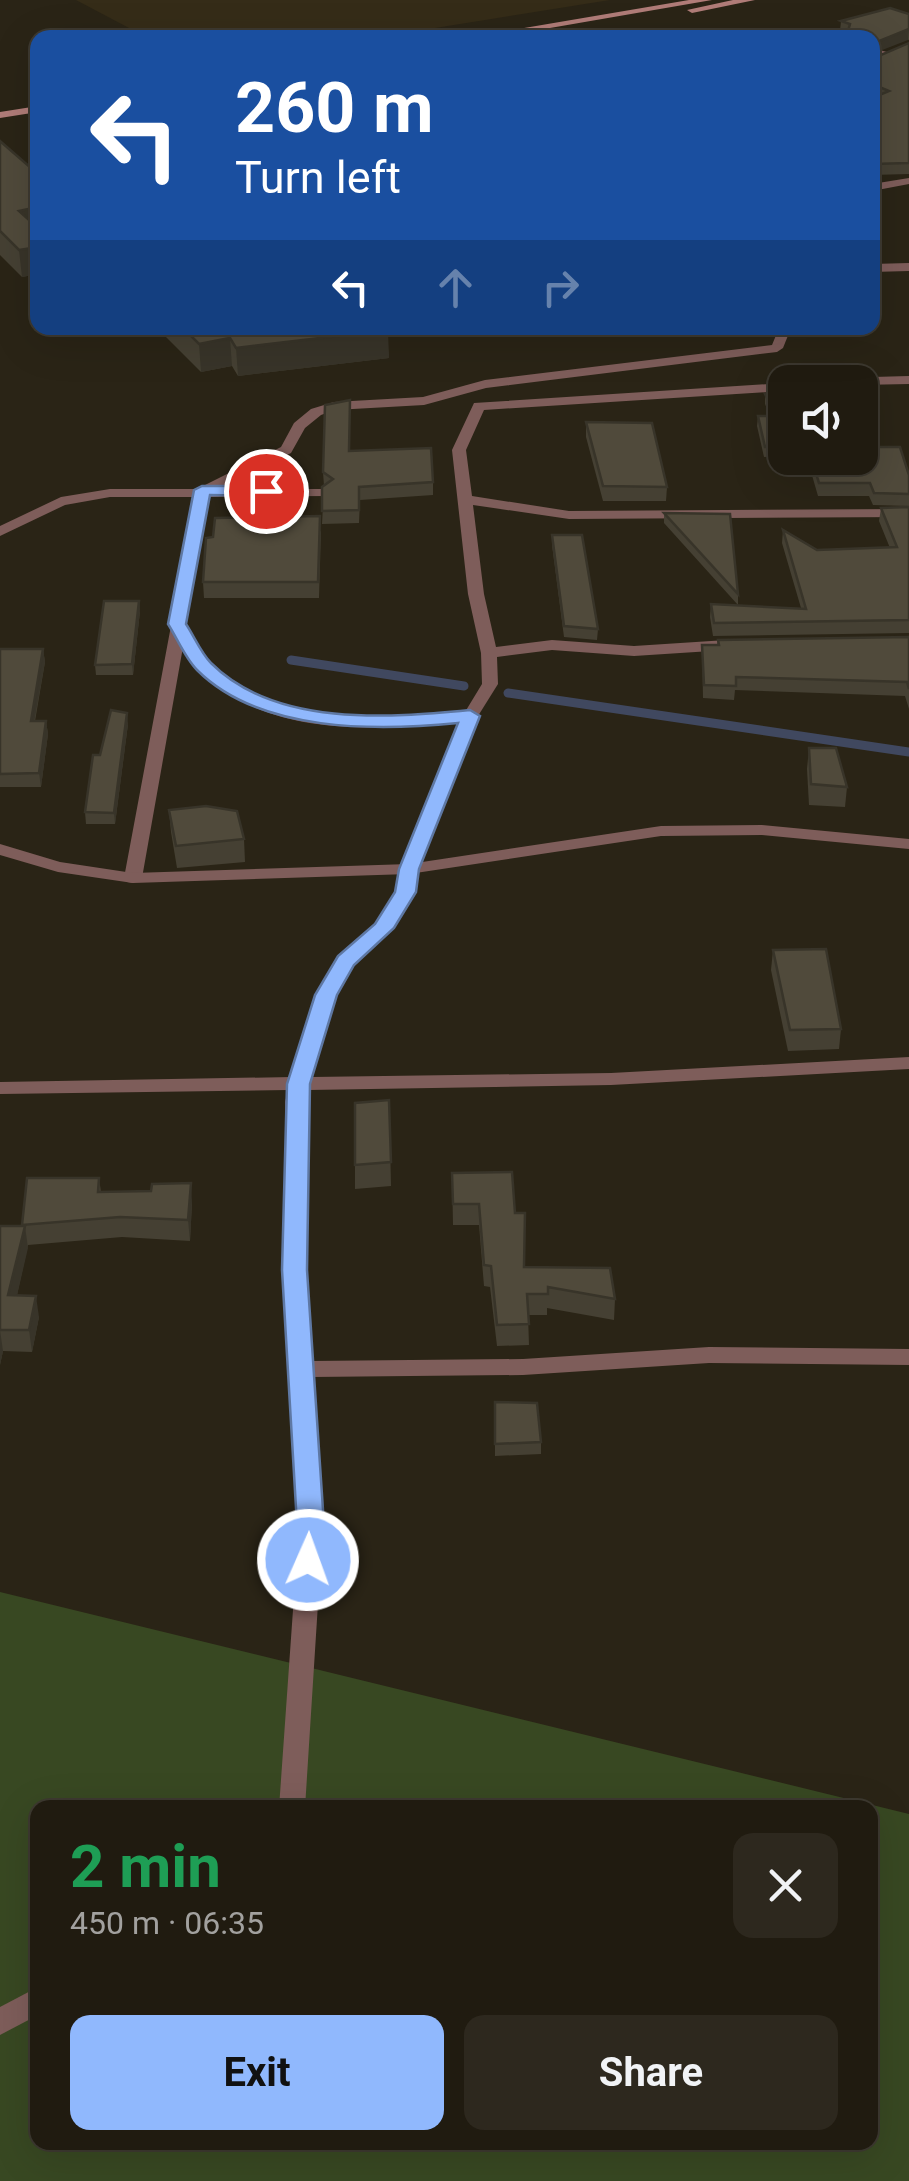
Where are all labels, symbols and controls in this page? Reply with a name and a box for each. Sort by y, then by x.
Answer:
text: 260 m [235,67,434,149]
icon: left [70,70,200,200]
text: Turn left [235,151,401,204]
icon: left [323,260,378,315]
icon: ahead [428,260,483,315]
icon: right [533,260,588,315]
map controls [768,365,878,475]
button: sound [768,365,878,475]
pin [224,449,309,534]
icon: arrive [239,464,294,519]
position arrow [256,1508,360,1612]
text: 2 min [70,1831,221,1902]
button: close [733,1833,838,1938]
text: 450 m · 06:35 [70,1904,264,1942]
button: Exit [70,2015,444,2130]
button: Share [464,2015,838,2130]

